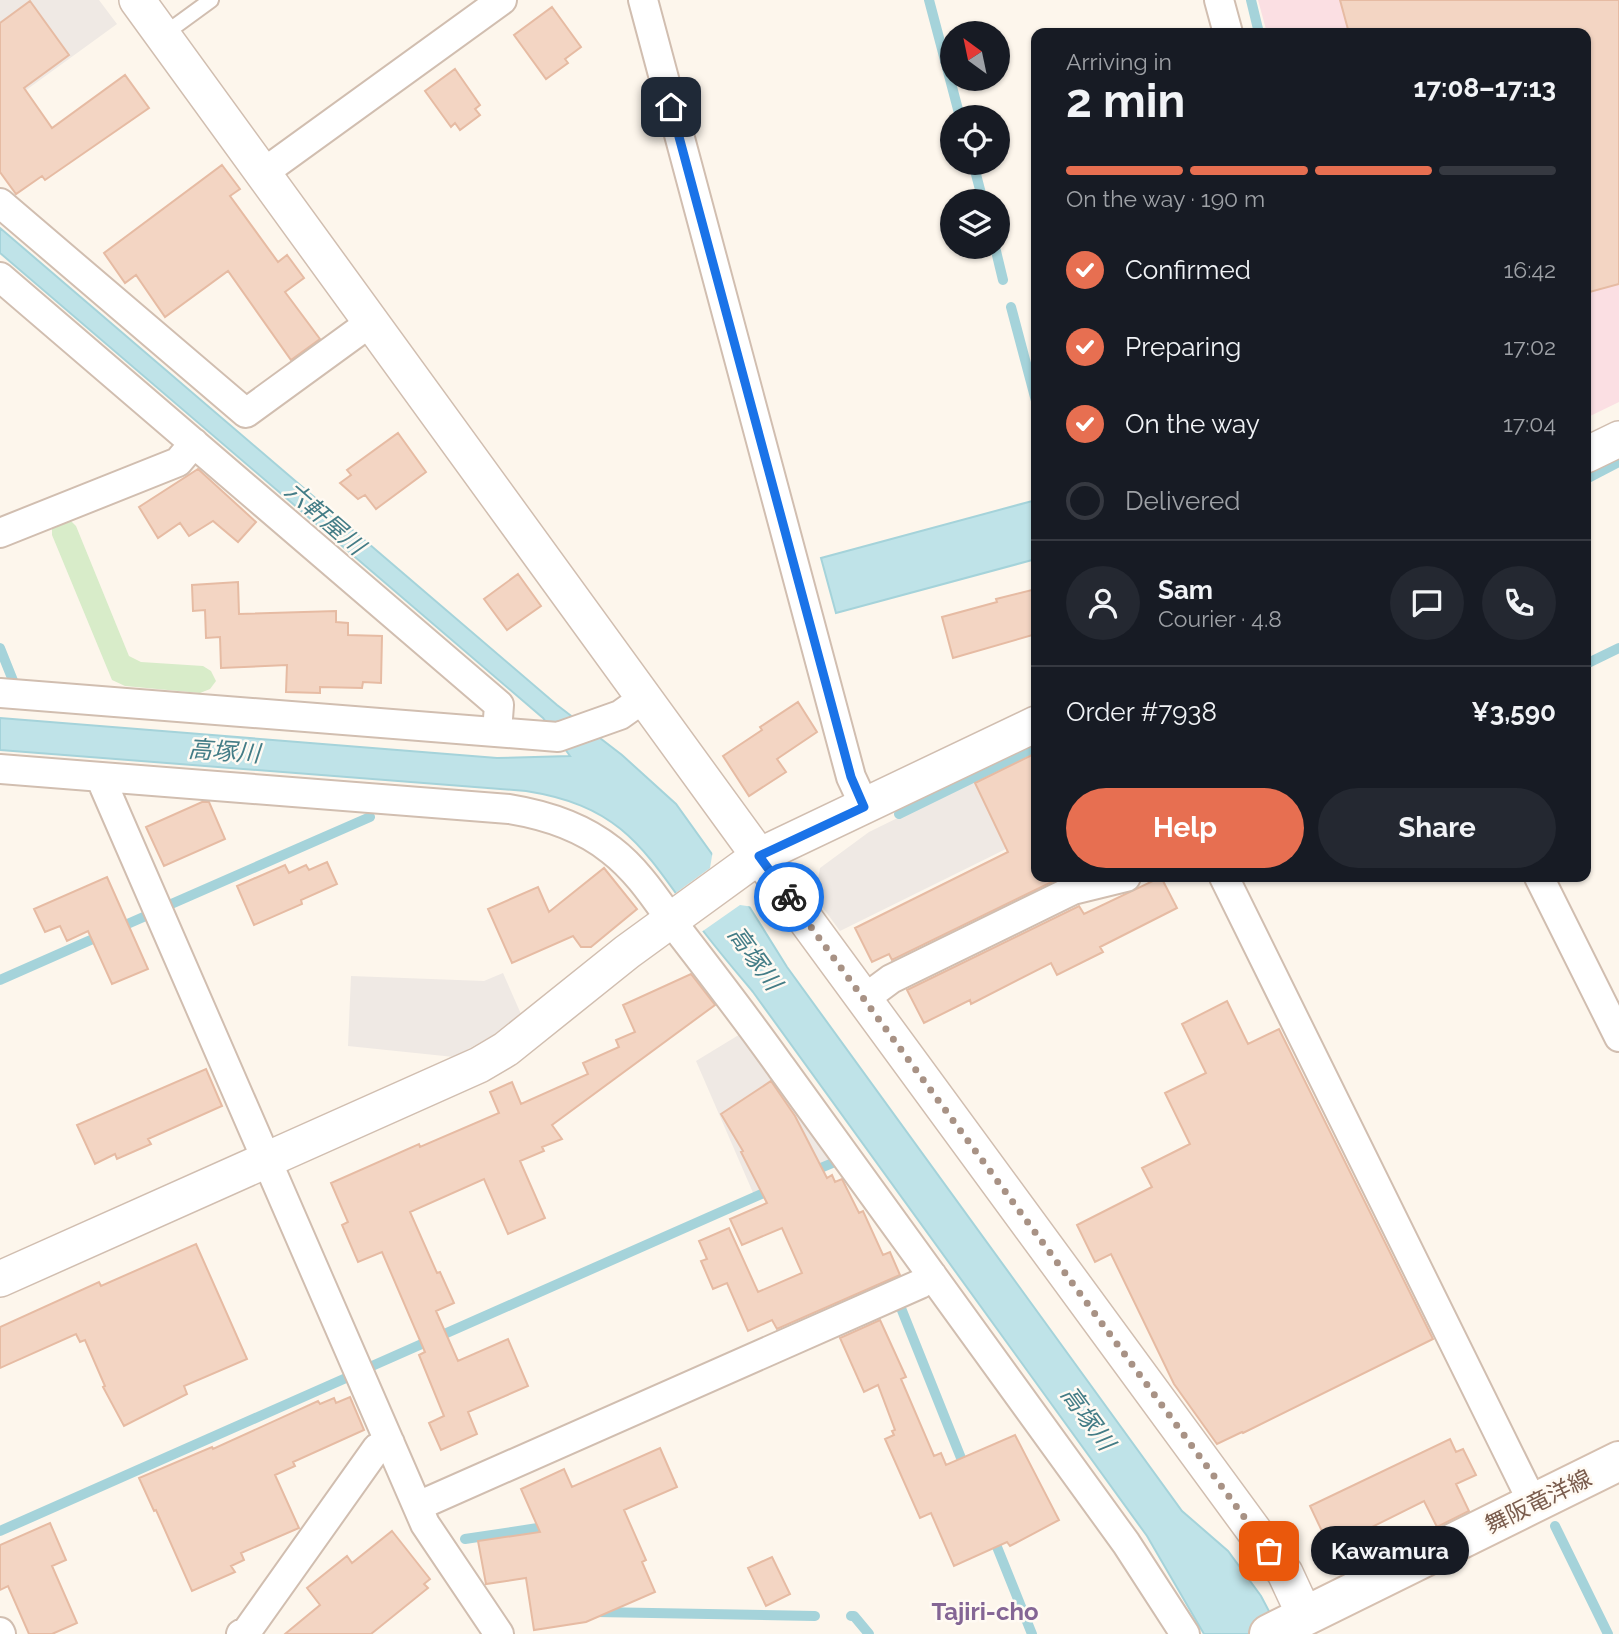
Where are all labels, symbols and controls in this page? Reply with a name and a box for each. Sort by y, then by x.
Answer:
north arrow [940,21,1010,91]
map controls [940,21,1010,259]
text: Arriving in [1066,48,1172,75]
text: 17:08–17:13 [1414,73,1556,103]
text: 2 min [1066,74,1185,128]
pin [641,77,701,137]
icon: home [652,88,690,126]
button: locate [940,105,1010,175]
text: On the way · 190 m [1066,185,1265,212]
button: layers [940,189,1010,259]
icon: check [1066,251,1104,289]
text: Confirmed [1125,255,1251,285]
text: 16:42 [1503,256,1556,283]
icon: check [1066,328,1104,366]
text: Preparing [1125,332,1241,362]
text: 17:02 [1504,333,1556,360]
icon: check [1066,405,1104,443]
text: On the way [1125,409,1260,439]
text: 17:04 [1503,410,1556,437]
water label: 六軒屋川 [279,476,373,562]
text: Delivered [1125,486,1240,516]
button: person [1066,566,1140,640]
button: chat [1390,566,1464,640]
button: phone [1482,566,1556,640]
text: Sam [1158,575,1213,605]
text: Courier · 4.8 [1158,605,1282,632]
text: Order #7938 [1066,697,1217,727]
text: ¥3,590 [1471,697,1556,727]
water label: 高塚川 [187,734,264,768]
button: Help [1066,788,1304,868]
button: Share [1318,788,1556,868]
courier [754,862,824,932]
icon: bike [770,878,808,916]
water label: 高塚川 [722,920,790,998]
water label: 高塚川 [1055,1380,1123,1458]
street label: 舞阪竜洋線 [1480,1464,1596,1538]
pin [1239,1521,1299,1581]
callout: Kawamura [1311,1526,1468,1576]
icon: bag [1250,1532,1288,1570]
text: Kawamura [1331,1537,1449,1564]
district label: Tajiri-cho [932,1597,1038,1626]

